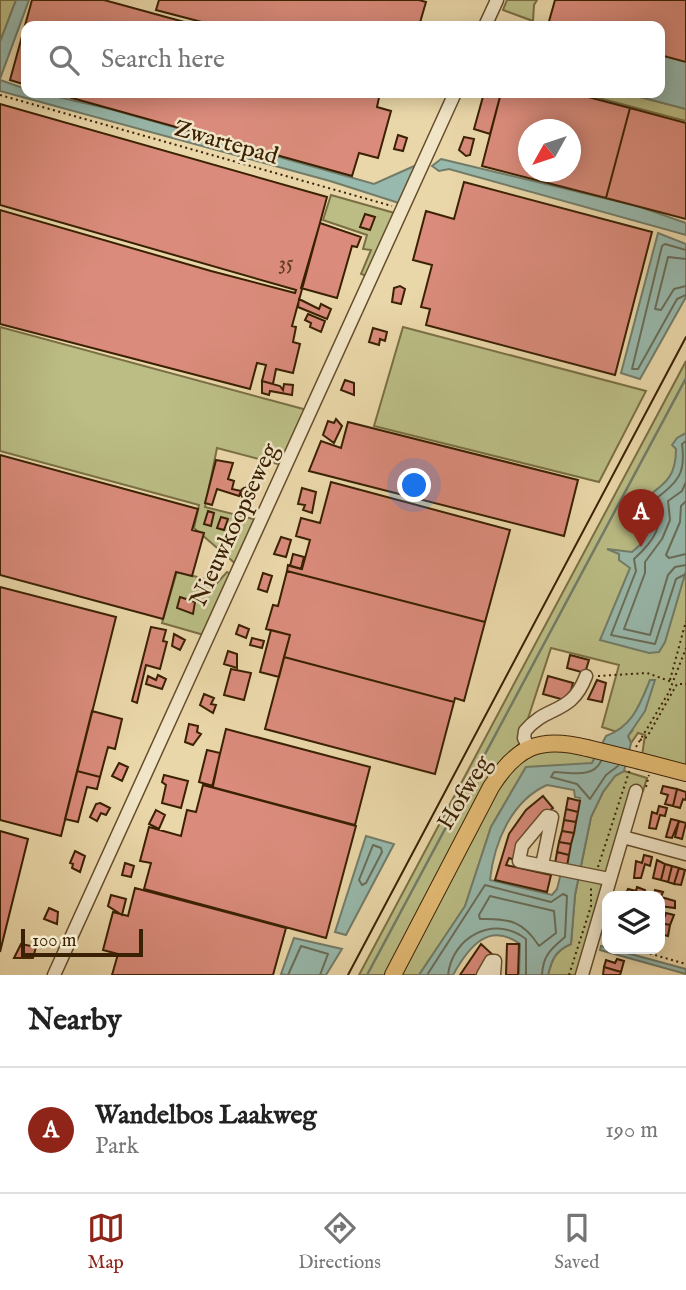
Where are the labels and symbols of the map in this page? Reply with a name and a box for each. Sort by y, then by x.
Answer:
street label: Zwartepad [170,113,282,173]
north arrow [518,119,581,182]
house number: 35 [278,250,294,277]
street label: Nieuwkoopseweg [184,438,287,612]
your location [397,468,431,502]
pin: A [618,489,664,547]
street label: Hofweg [431,749,500,836]
scale bar [21,926,144,958]

